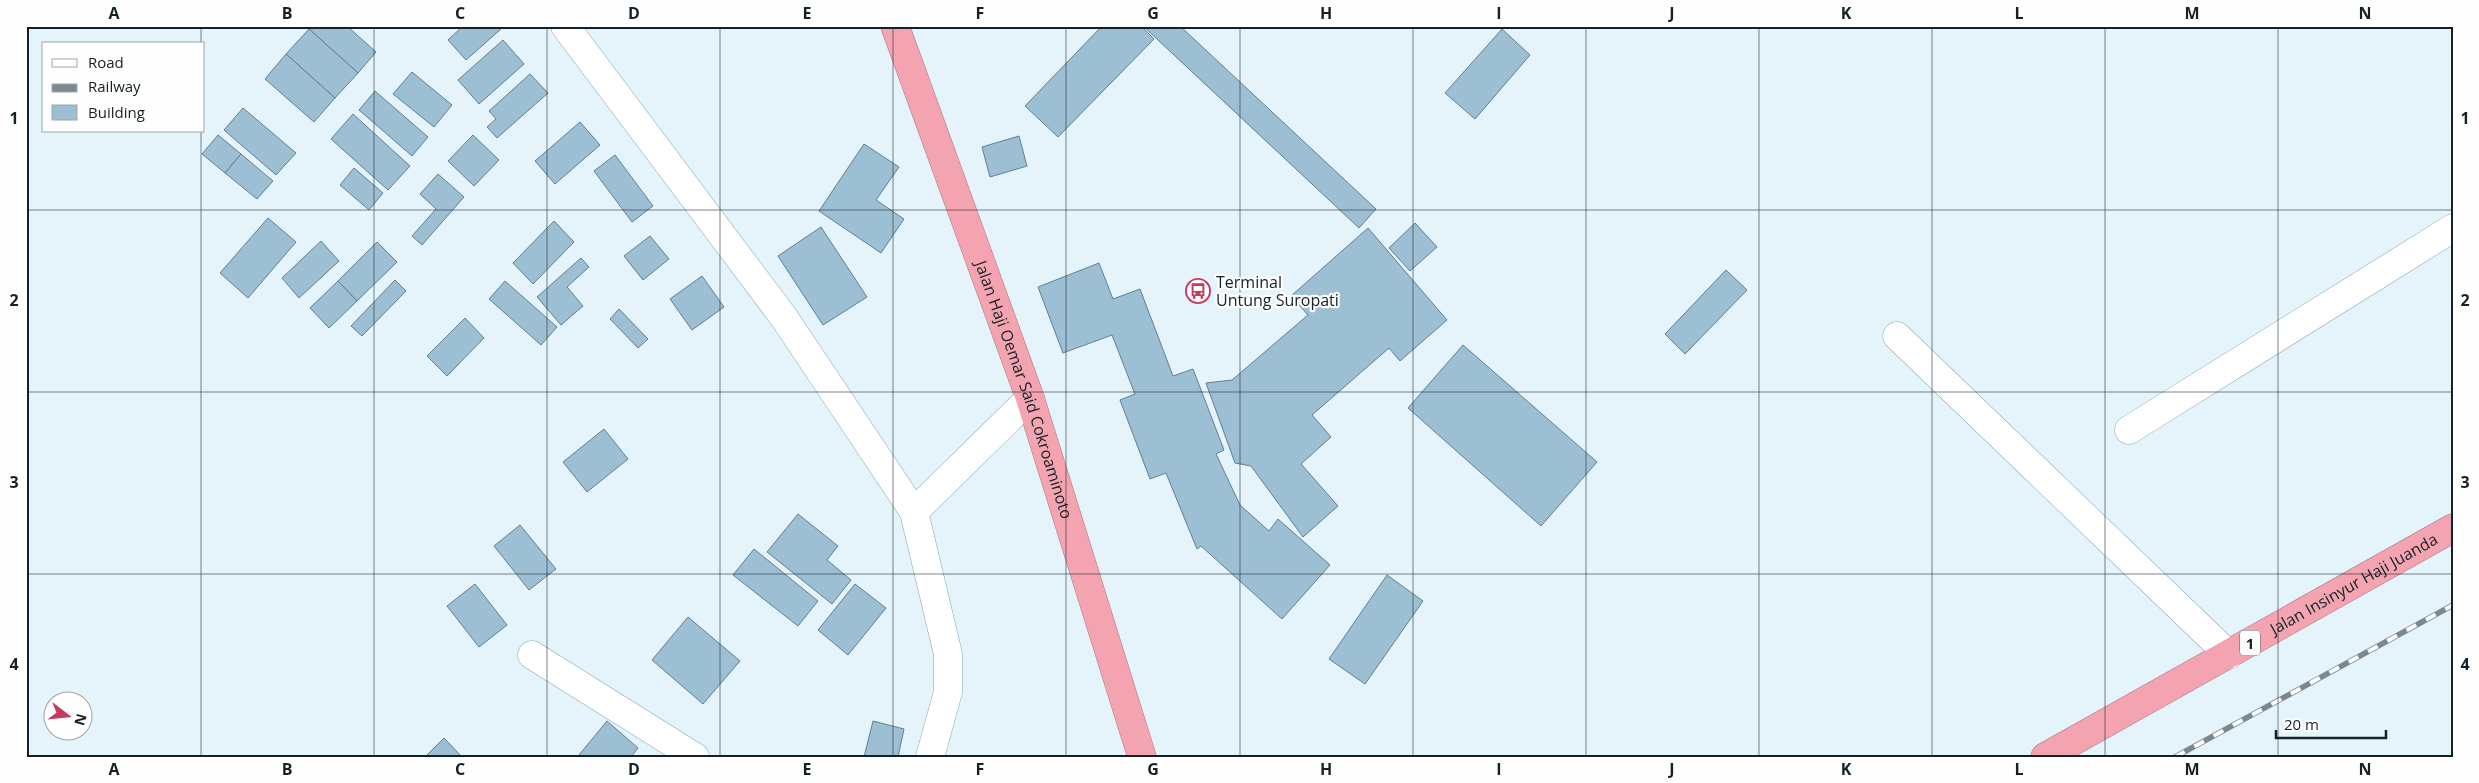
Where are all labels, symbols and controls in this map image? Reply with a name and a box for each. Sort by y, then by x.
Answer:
text: A [108,2,120,24]
text: B [282,2,292,24]
text: C [455,2,465,24]
text: D [628,2,640,24]
text: E [803,2,812,24]
text: F [976,2,984,24]
text: G [1147,2,1159,24]
text: H [1320,2,1332,24]
text: I [1496,2,1502,24]
text: J [1667,2,1675,24]
text: K [1841,2,1852,24]
text: L [2014,2,2024,24]
text: M [2184,2,2200,24]
text: N [2358,2,2372,24]
legend [42,42,205,132]
text: Road [88,52,124,72]
text: Railway [88,76,141,96]
text: Building [88,102,145,122]
text: 1 [9,107,19,129]
text: 1 [2460,107,2470,129]
street label: Jalan Haji Oemar Said Cokroaminoto [969,256,1078,521]
place label: Terminal Untung Suropati [1216,271,1339,311]
bus stop icon: Terminal Untung Suropati [1185,278,1211,304]
text: 2 [9,289,19,311]
text: 2 [2460,289,2470,311]
text: 3 [9,471,19,493]
text: 3 [2460,471,2470,493]
street label: Jalan Insinyur Haji Juanda [2264,528,2441,641]
road number: 1 [2240,630,2260,656]
text: 4 [9,653,19,675]
text: 4 [2460,653,2470,675]
north arrow [42,690,92,740]
scale bar [2276,708,2386,740]
text: N [70,712,92,728]
text: 20 m [2284,714,2319,734]
text: A [108,758,120,780]
text: B [282,758,292,780]
text: C [455,758,465,780]
text: D [628,758,640,780]
text: E [803,758,812,780]
text: F [976,758,984,780]
text: G [1147,758,1159,780]
text: H [1320,758,1332,780]
text: I [1496,758,1502,780]
text: J [1667,758,1675,780]
text: K [1841,758,1852,780]
text: L [2014,758,2024,780]
text: M [2184,758,2200,780]
text: N [2358,758,2372,780]

